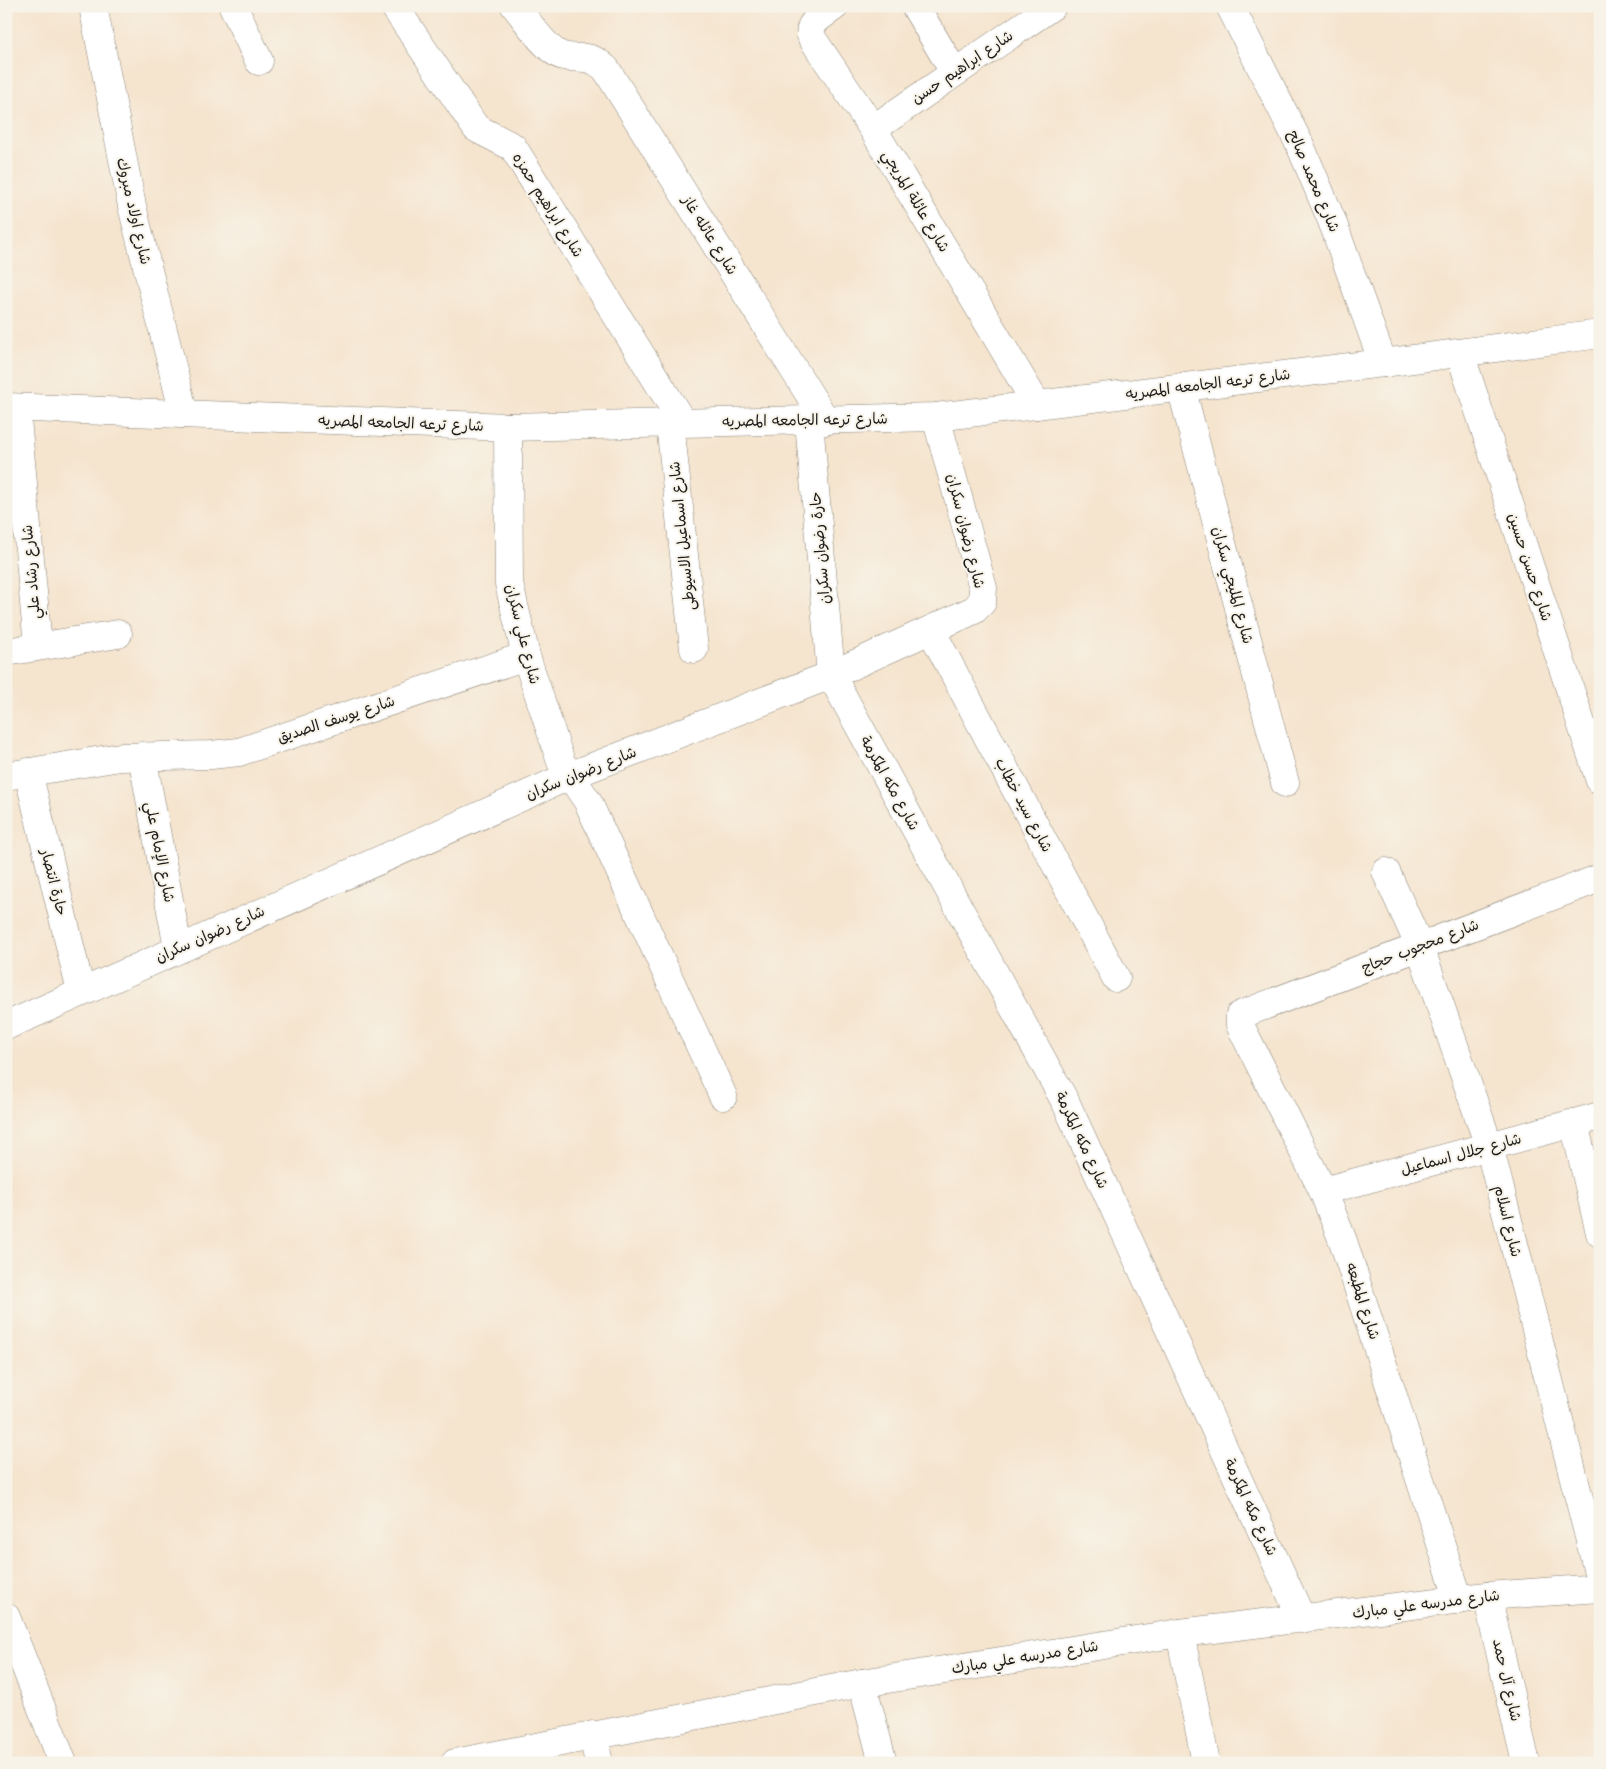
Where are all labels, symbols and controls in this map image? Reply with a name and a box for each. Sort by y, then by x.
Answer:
street label: شارع ابراهيم حسن [907,26,1018,110]
street label: شارع محمد صالح [1283,127,1345,235]
street label: شارع عائلة المريجي [875,146,954,257]
street label: شارع ابراهيم حمزه [506,149,588,262]
street label: شارع اولاد مبروك [112,156,156,266]
street label: شارع عائله غاز [677,191,742,278]
street label: شارع ترعه الجامعه المصريه [1125,364,1291,404]
street label: شارع ترعه الجامعه المصريه [722,409,888,431]
street label: شارع ترعه الجامعه المصريه [318,410,484,436]
street label: شارع اسماعيل الاسيوطى [664,460,700,612]
street label: شارع رضوان سكران [942,471,990,591]
street label: حارة رضوان سكران [805,491,835,605]
street label: شارع حسن حسين [1503,510,1557,624]
street label: شارع رشاد علي [17,524,48,620]
street label: شارع المليجي سكران [1205,524,1258,647]
street label: شارع علي سكران [498,582,545,687]
street label: شارع يوسف الصديق [275,691,397,747]
street label: شارع مكه المكرمة [856,732,924,834]
street label: شارع رضوان سكران [523,742,639,804]
street label: شارع سيد خطاب [991,754,1057,856]
street label: شارع الإمام علي [137,800,180,905]
street label: حارة انتصار [36,845,72,918]
street label: شارع رضوان سكران [152,901,268,967]
street label: شارع محجوب حجاج [1358,914,1482,978]
street label: شارع مكه المكرمة [1051,1088,1113,1192]
street label: شارع جلال اسماعيل [1398,1128,1524,1180]
street label: شارع اسلام [1488,1183,1527,1259]
street label: شارع المطبعه [1341,1260,1385,1342]
street label: شارع مكه المكرمة [1220,1455,1282,1559]
street label: شارع مدرسه علي مبارك [1351,1585,1501,1626]
street label: شارع مدرسه علي مبارك [950,1636,1100,1681]
street label: شارع آل حمد [1488,1637,1526,1723]

